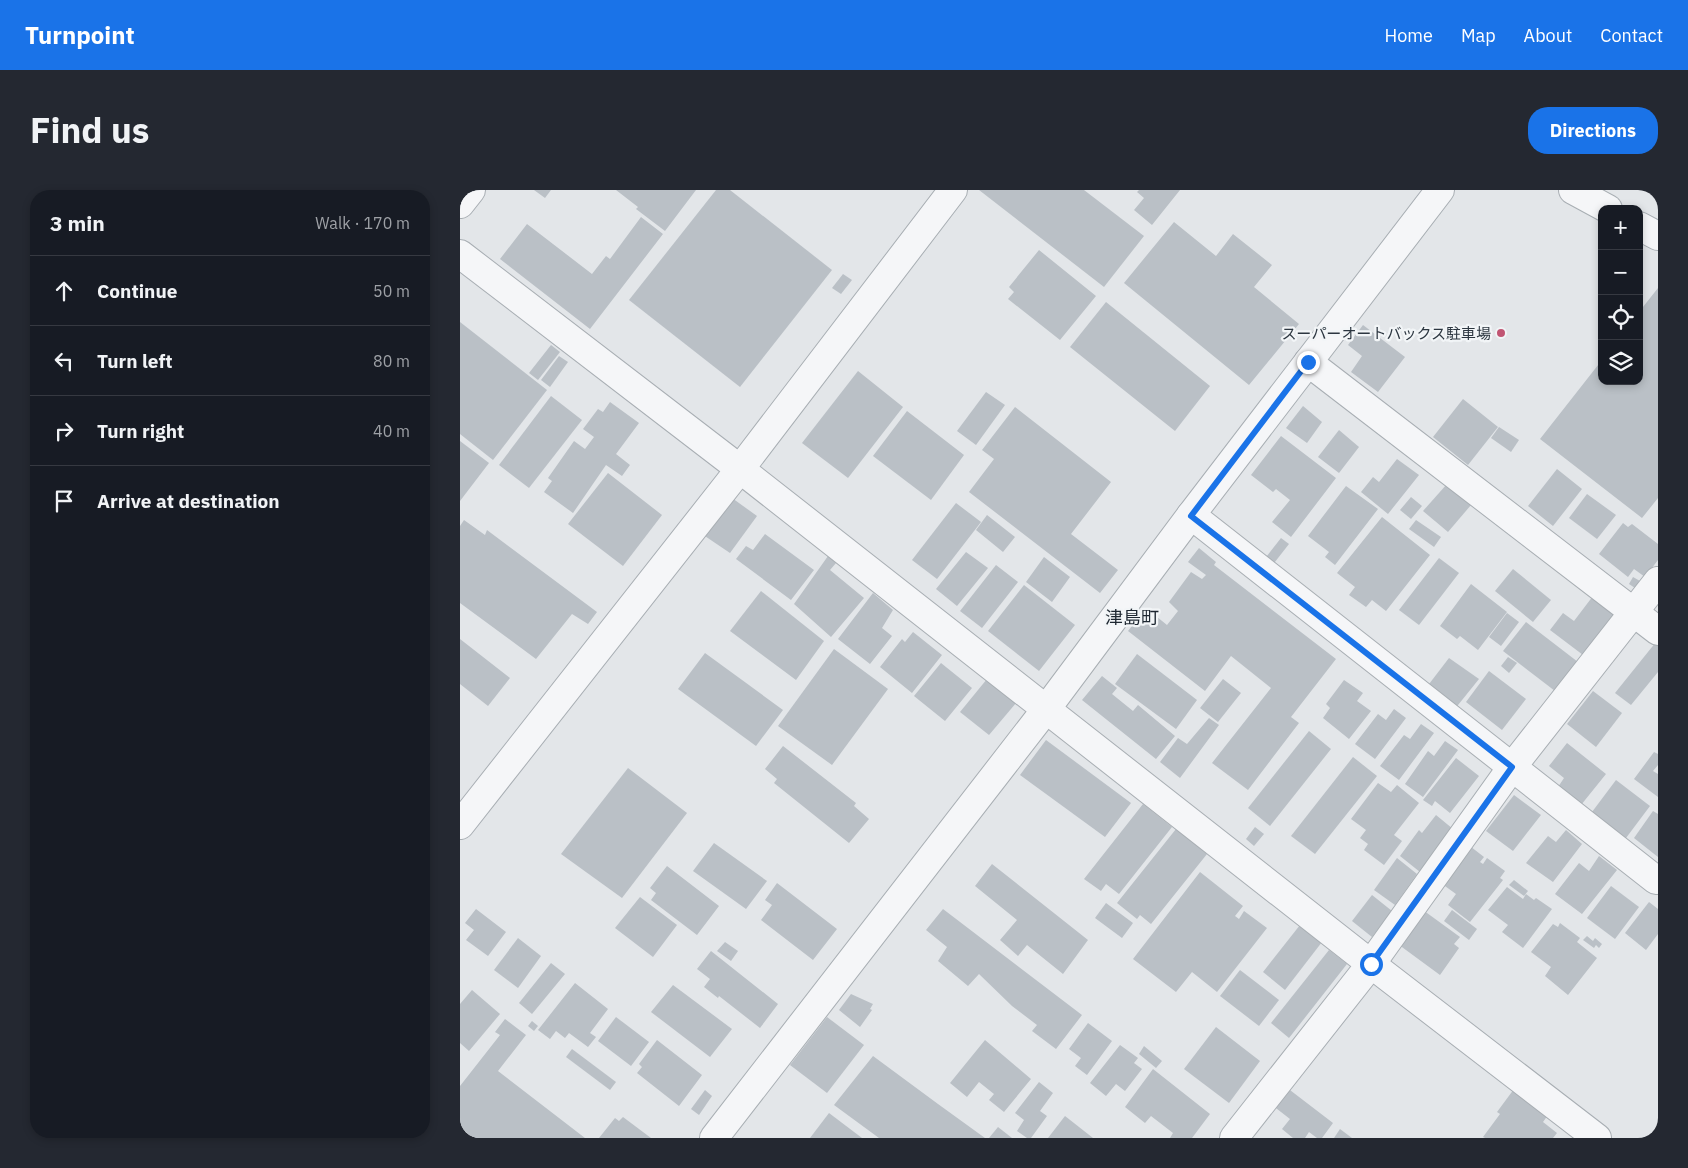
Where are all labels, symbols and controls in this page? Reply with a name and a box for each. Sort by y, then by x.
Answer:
text: Turnpoint [25,19,135,51]
text: Home [1385,24,1433,47]
text: Map [1461,24,1496,47]
text: About [1524,24,1572,47]
text: Contact [1600,24,1663,47]
text: Find us [30,107,149,153]
button: Directions [1528,107,1658,154]
map controls [1598,205,1643,385]
button: + [1598,205,1643,250]
text: 3 min [50,209,105,237]
text: Walk · 170 m [315,213,410,233]
button: − [1598,250,1643,295]
icon: ahead [50,277,78,305]
text: Continue [97,279,177,303]
text: 50 m [373,281,410,301]
button: locate [1598,295,1643,340]
place label: スーパーオートバックス駐車場 [1282,324,1491,343]
marker: スーパーオートバックス駐車場 [1495,327,1507,339]
button: layers [1598,340,1643,385]
icon: left [50,347,78,375]
text: Turn left [97,349,173,373]
text: 80 m [373,351,410,371]
route end [1297,351,1320,374]
icon: right [50,417,78,445]
text: Turn right [97,419,184,443]
text: 40 m [373,421,410,441]
icon: arrive [50,487,78,515]
text: Arrive at destination [97,489,280,513]
district label: 津島町 [1105,606,1159,629]
route start [1360,953,1383,976]

